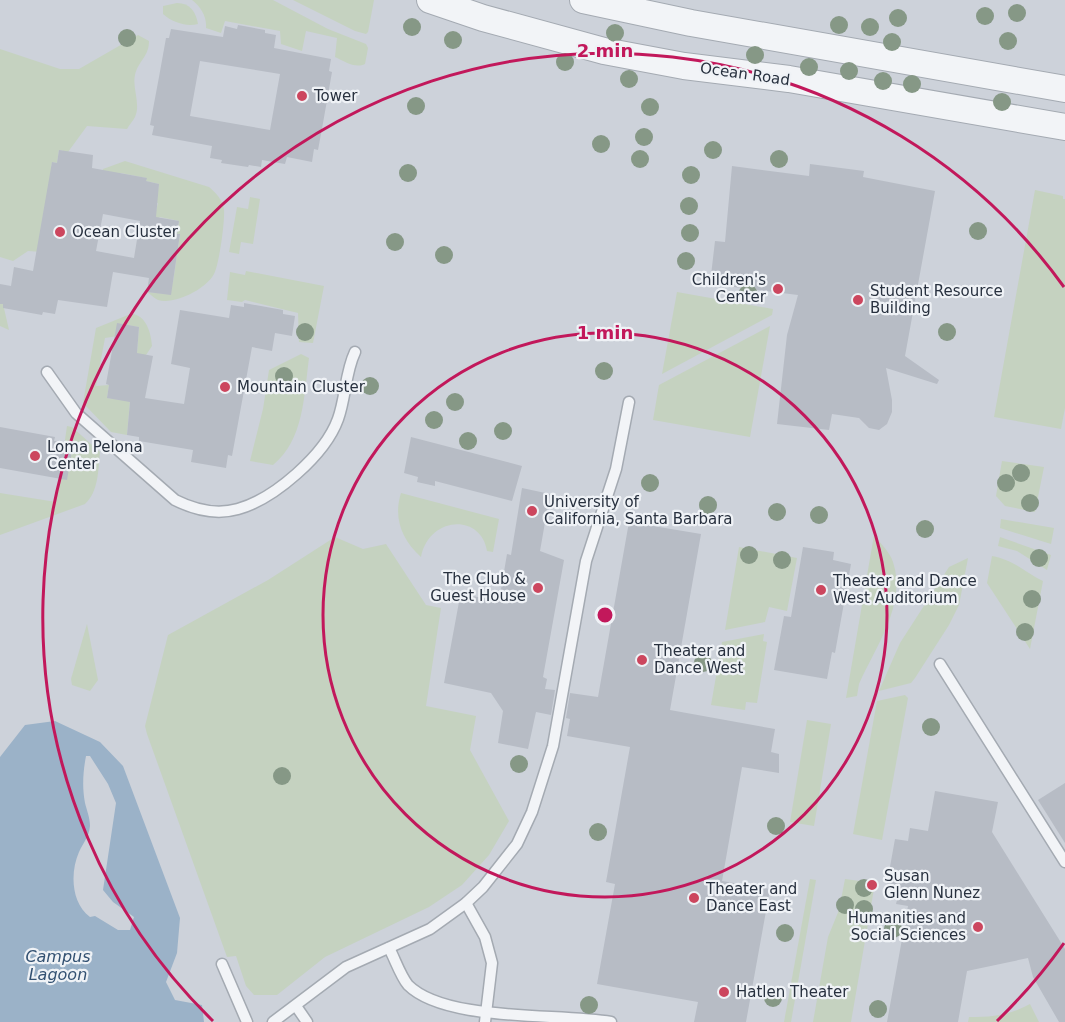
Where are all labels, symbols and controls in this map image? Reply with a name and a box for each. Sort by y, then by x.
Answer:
text: 2 min [577,40,633,61]
street label: Ocean Road [699,59,791,89]
place label: Tower [313,87,358,105]
marker: Tower [295,89,309,103]
place label: Ocean Cluster [72,223,179,241]
marker: Ocean Cluster [53,225,67,239]
place label: Children's Center [692,271,767,306]
marker: Children's Center [771,282,785,296]
place label: Student Resource Building [870,282,1003,317]
marker: Student Resource Building [851,293,865,307]
text: 1 min [577,322,633,343]
place label: Mountain Cluster [237,378,366,396]
marker: Mountain Cluster [218,380,232,394]
place label: Loma Pelona Center [47,438,143,473]
marker: Loma Pelona Center [28,449,42,463]
place label: University of California, Santa Barbara [544,493,733,528]
marker: University of California, Santa Barbara [525,504,539,518]
place label: The Club & Guest House [430,570,526,605]
place label: Theater and Dance West Auditorium [832,572,977,607]
marker: The Club & Guest House [531,581,545,595]
marker: Theater and Dance West Auditorium [814,583,828,597]
centre of rings [595,605,615,625]
place label: Theater and Dance West [653,642,745,677]
marker: Theater and Dance West [635,653,649,667]
place label: Susan Glenn Nunez [884,867,980,902]
marker: Susan Glenn Nunez [865,878,879,892]
place label: Theater and Dance East [705,880,797,915]
marker: Theater and Dance East [687,891,701,905]
place label: Humanities and Social Sciences [848,909,966,944]
marker: Humanities and Social Sciences [971,920,985,934]
water label: Campus Lagoon [25,947,91,984]
place label: Hatlen Theater [736,983,849,1001]
marker: Hatlen Theater [717,985,731,999]

